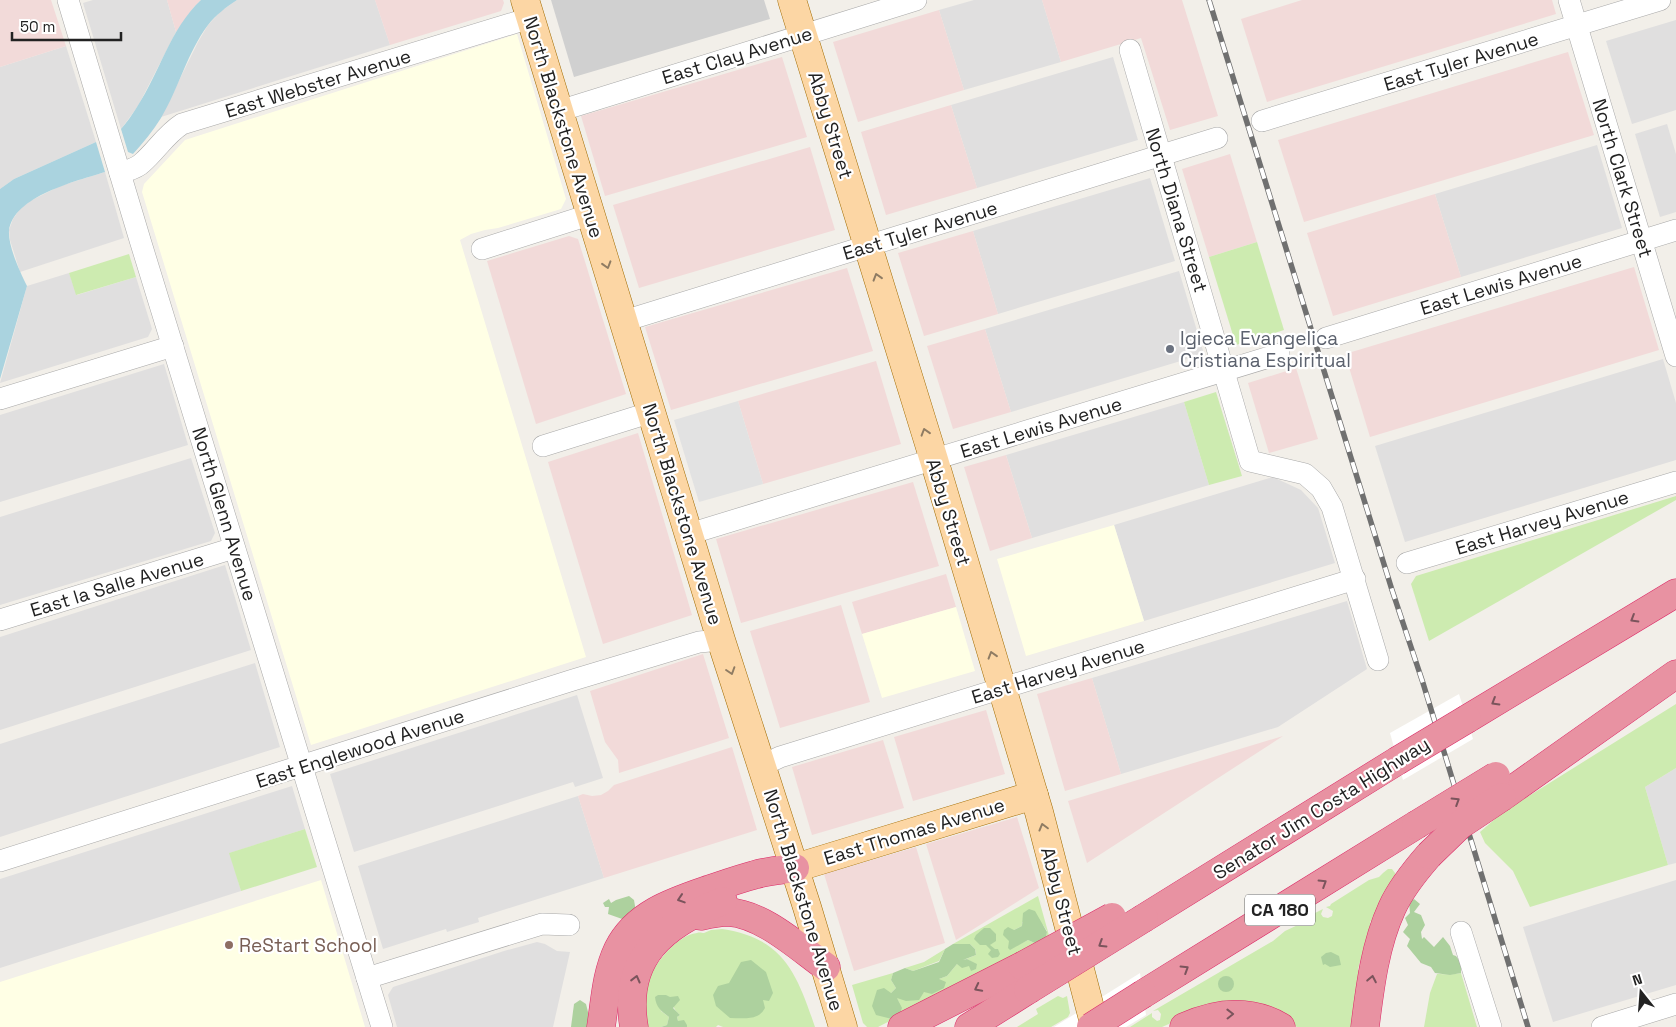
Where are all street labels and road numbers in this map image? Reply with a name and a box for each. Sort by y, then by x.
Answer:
street label: North Blackstone Avenue [518,13,609,241]
street label: East Clay Avenue [659,21,815,90]
street label: East Tyler Avenue [1381,26,1542,97]
street label: East Webster Avenue [222,43,414,124]
street label: Abby Street [802,68,859,182]
street label: North Clark Street [1586,96,1659,261]
street label: North Diana Street [1140,125,1213,295]
street label: East Tyler Avenue [840,195,1001,266]
street label: East Lewis Avenue [1417,248,1585,321]
street label: East Lewis Avenue [957,391,1125,464]
street label: North Blackstone Avenue [637,400,728,628]
street label: North Glenn Avenue [186,424,263,604]
street label: Abby Street [920,455,977,569]
street label: East Harvey Avenue [1452,484,1632,561]
street label: East la Salle Avenue [27,546,207,623]
street label: East Harvey Avenue [968,633,1148,710]
street label: East Englewood Avenue [253,703,468,794]
street label: Senator Jim Costa Highway [1208,731,1434,885]
street label: North Blackstone Avenue [758,786,849,1014]
street label: East Thomas Avenue [821,792,1008,871]
street label: Abby Street [1035,844,1088,958]
road number: CA 180 [1245,894,1315,926]

